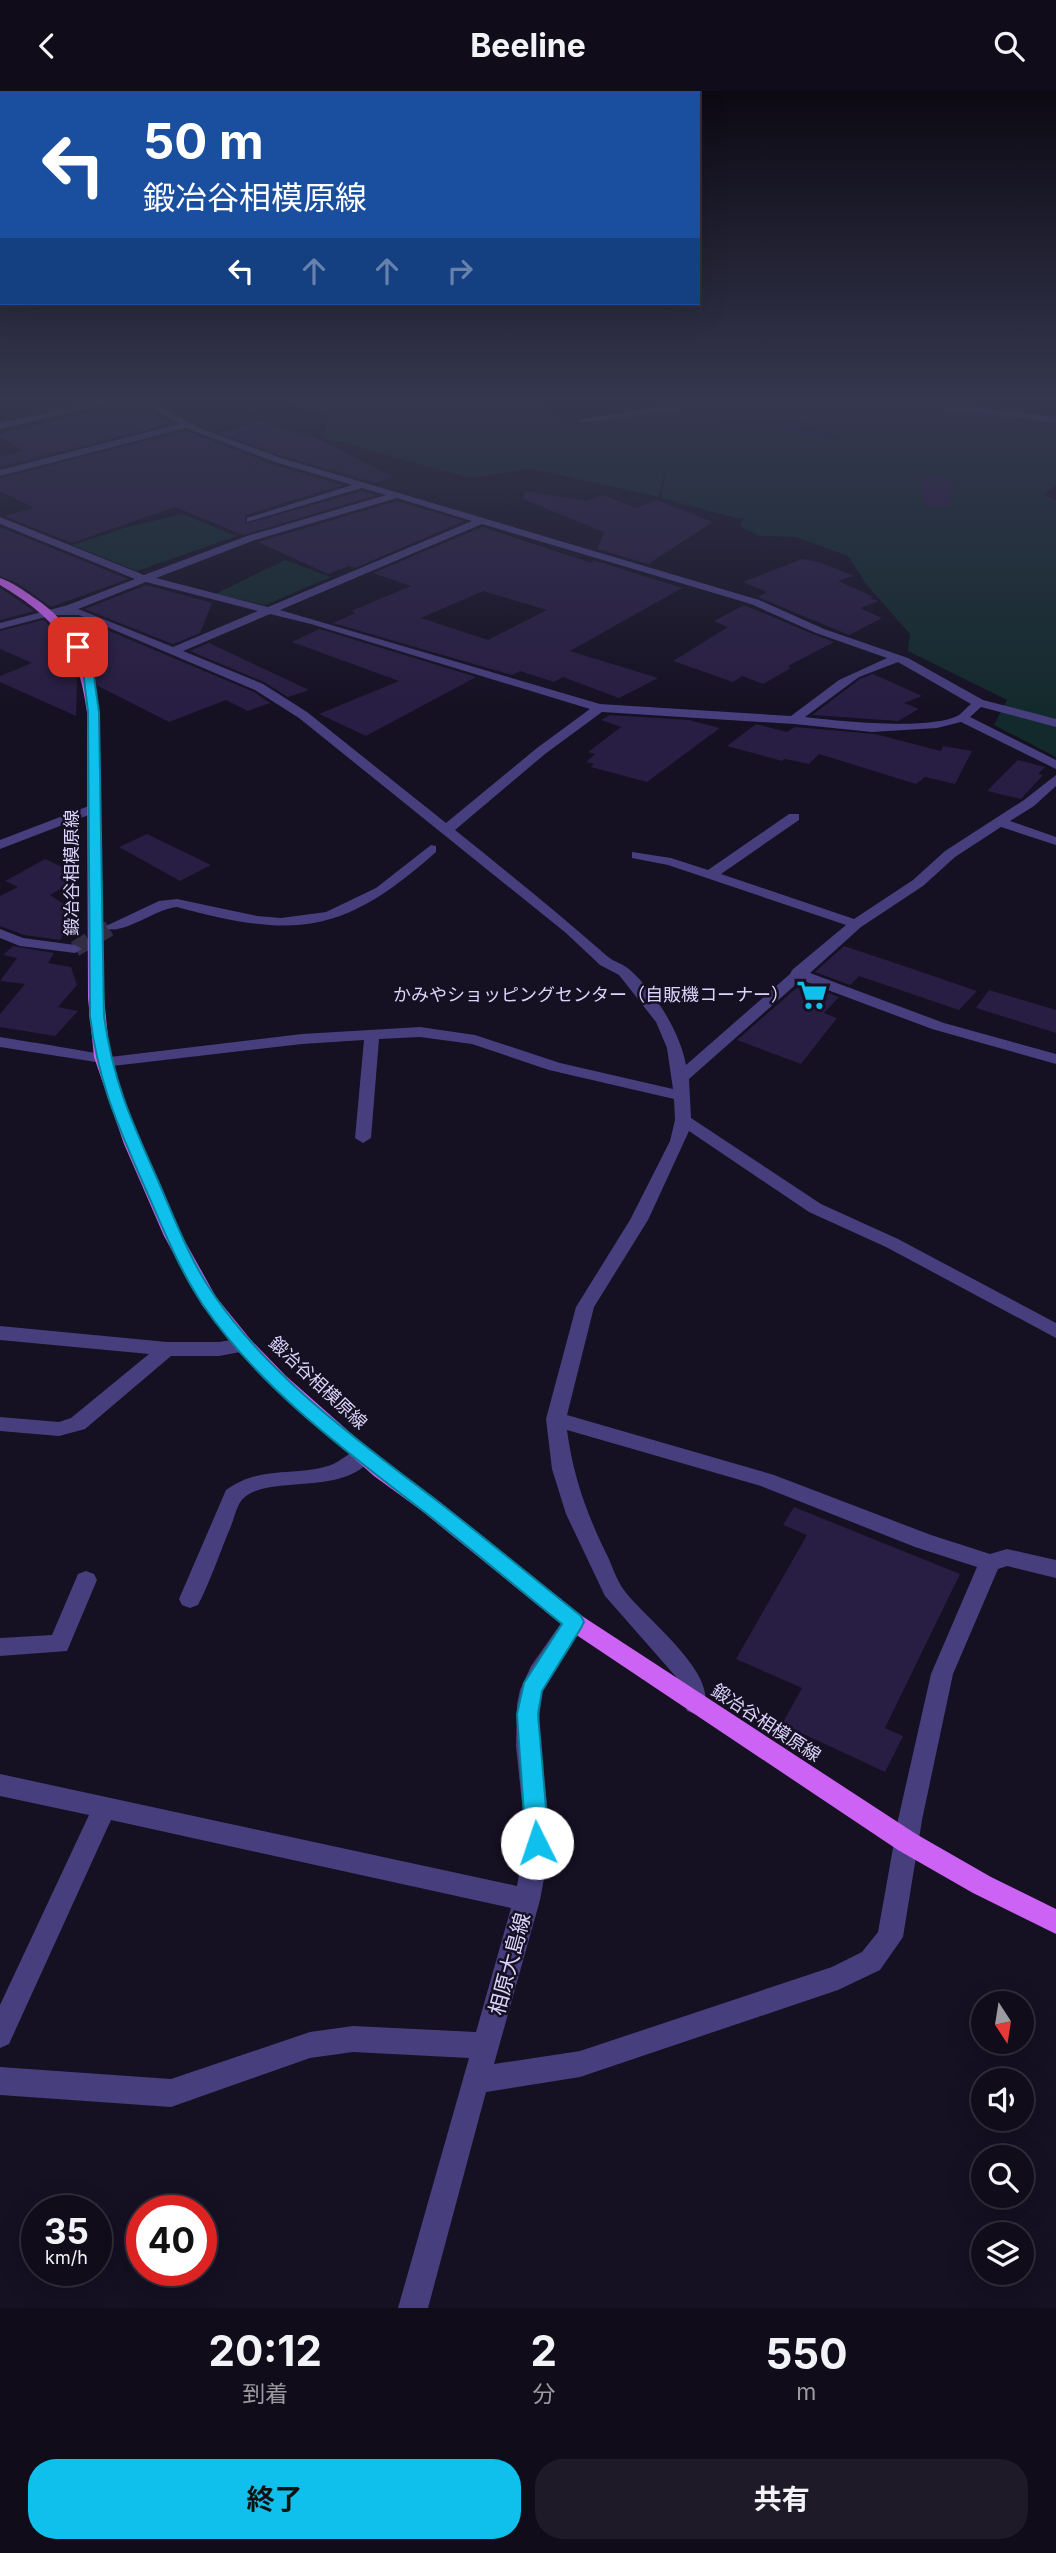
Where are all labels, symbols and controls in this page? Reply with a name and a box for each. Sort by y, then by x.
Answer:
text: Beeline [470,26,586,65]
icon: back [28,27,66,65]
icon: search [990,27,1028,65]
text: 50 m [143,112,264,171]
icon: left [28,119,119,210]
text: 鍛冶谷相模原線 [143,178,367,217]
icon: left [222,252,260,290]
icon: ahead [295,252,333,290]
icon: ahead [368,252,406,290]
icon: right [441,252,479,290]
pin [48,617,108,677]
icon: arrive [59,628,97,666]
street label: 鍛冶谷相模原線 [61,810,82,936]
supermarket icon: かみやショッピングセンター（自販機コーナー） [795,978,829,1012]
place label: かみやショッピングセンター（自販機コーナー） [393,984,789,1005]
street label: 鍛冶谷相模原線 [265,1332,372,1433]
street label: 鍛冶谷相模原線 [708,1679,825,1766]
position arrow [500,1806,574,1880]
street label: 相原大島線 [484,1910,535,2018]
north arrow [971,1991,1034,2055]
map controls [971,1991,1034,2285]
button: sound [971,2068,1034,2131]
button: search [971,2145,1034,2208]
speed limit sign: 40 [126,2195,217,2286]
text: 35 [44,2210,89,2252]
button: layers [971,2222,1034,2285]
text: km/h [45,2247,88,2268]
text: 20:12 [209,2325,322,2376]
text: 2 [530,2325,557,2376]
text: 550 [765,2328,847,2379]
text: m [796,2378,817,2406]
text: 到着 [242,2380,288,2408]
text: 分 [532,2380,555,2408]
button: 終了 [28,2459,521,2539]
button: 共有 [535,2459,1028,2539]

